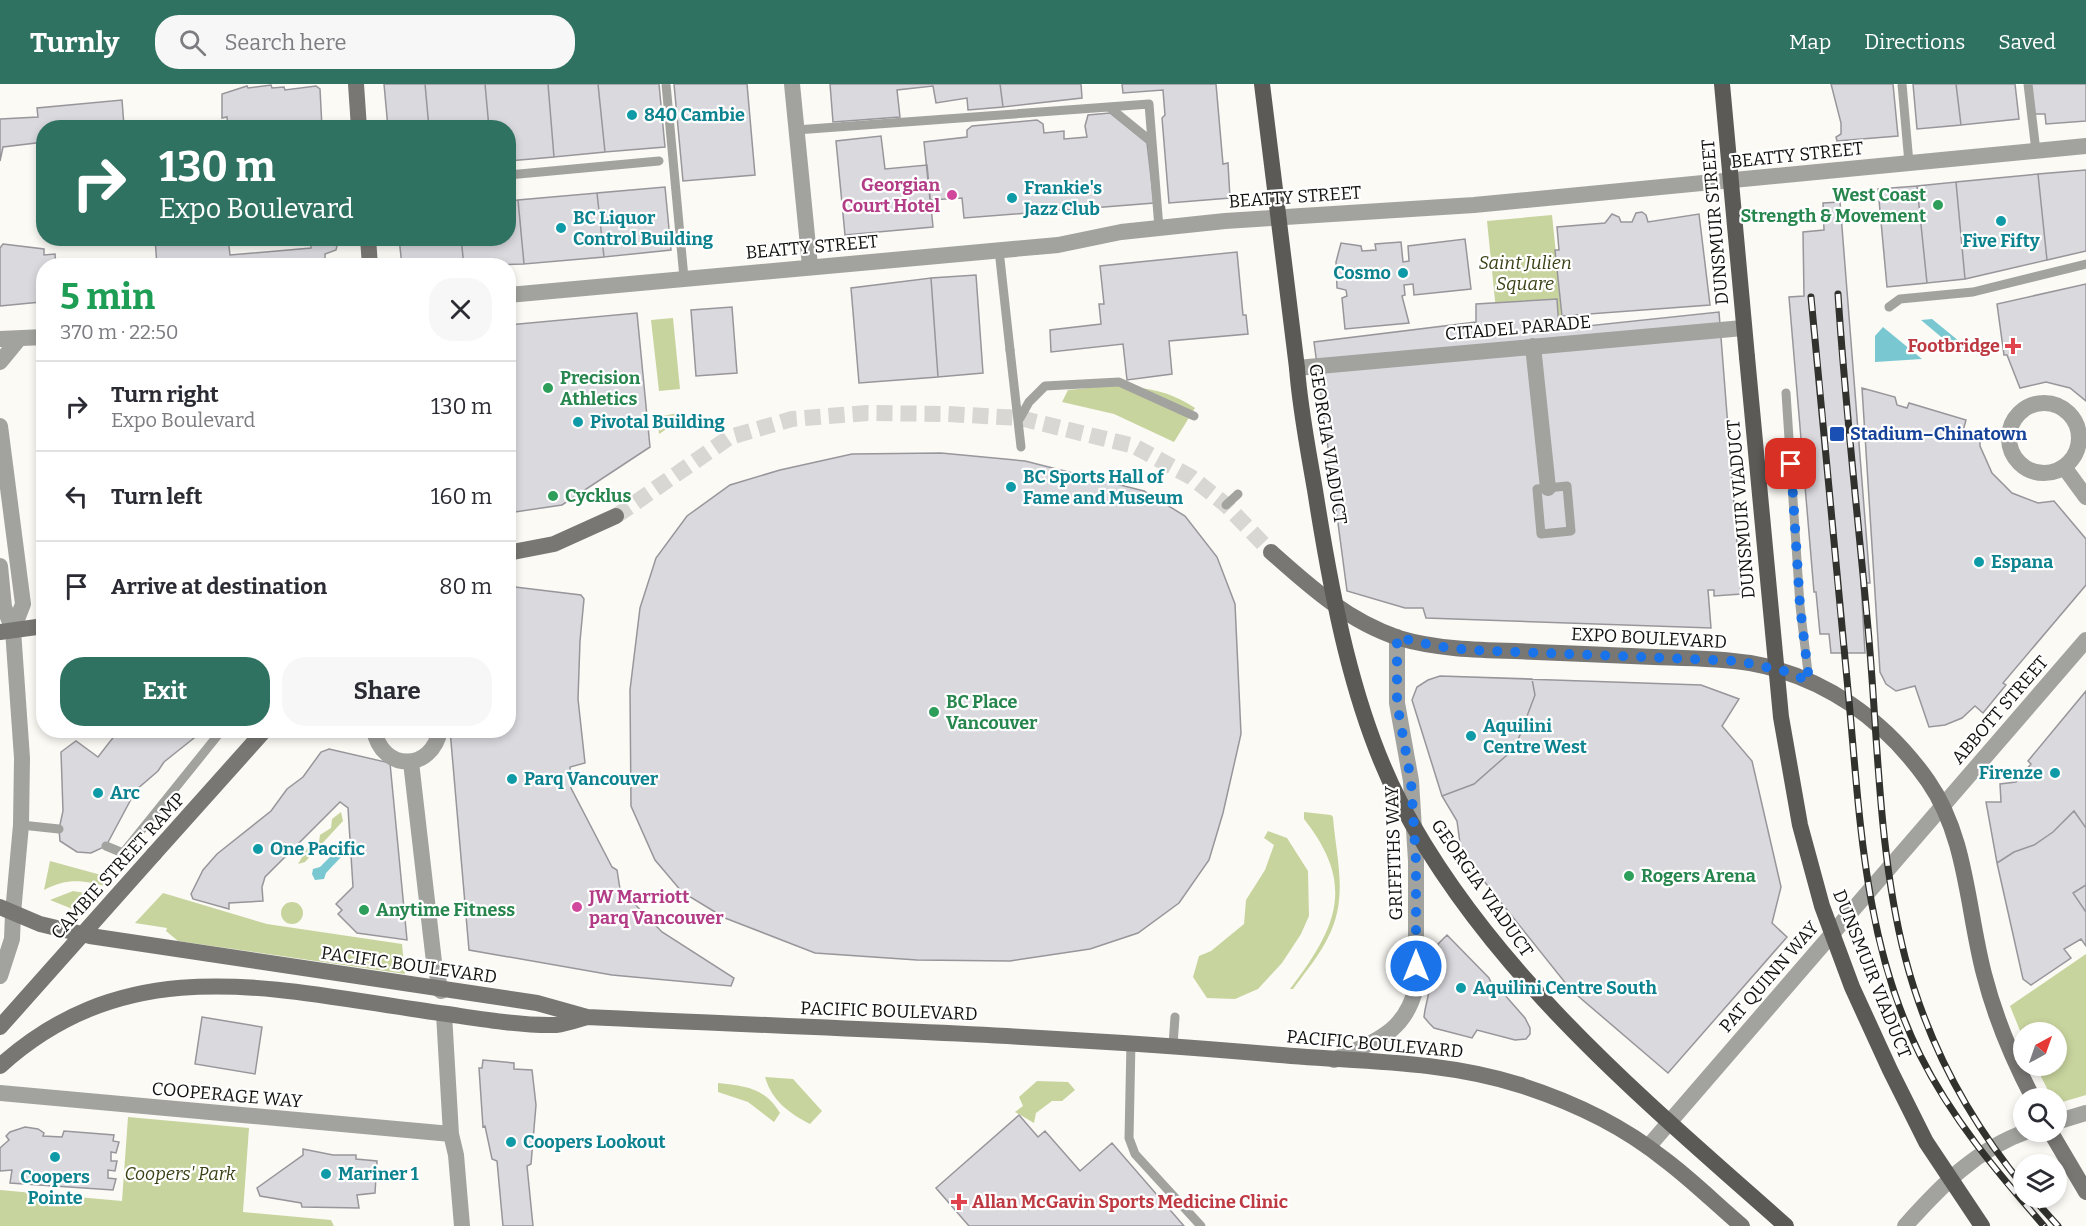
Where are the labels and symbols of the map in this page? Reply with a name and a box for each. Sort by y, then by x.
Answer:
place label: 840 Cambie [644,104,745,126]
marker: 840 Cambie [625,108,639,122]
street label: BEATTY STREET [1730,137,1865,173]
street label: DUNSMUIR STREET [1697,138,1733,306]
place label: Georgian Court Hotel [842,174,940,217]
place label: Frankie's Jazz Club [1023,177,1102,220]
street label: BEATTY STREET [1228,181,1363,213]
place label: West Coast Strength & Movement [1740,184,1926,227]
marker: Georgian Court Hotel [945,188,959,202]
marker: Frankie's Jazz Club [1005,191,1019,205]
marker: West Coast Strength & Movement [1931,198,1945,212]
place label: BC Liquor Control Building [573,207,714,250]
marker: Five Fifty [1994,214,2008,228]
marker: BC Liquor Control Building [554,221,568,235]
street label: BEATTY STREET [745,230,880,264]
place label: Five Fifty [1962,230,2041,252]
park label: Saint Julien Square [1478,252,1572,295]
place label: Cosmo [1333,262,1391,284]
marker: Cosmo [1396,266,1410,280]
street label: CITADEL PARADE [1444,311,1592,345]
place label: Footbridge [1907,335,2000,357]
marker: Footbridge [2004,337,2022,355]
street label: GEORGIA VIADUCT [1304,362,1352,526]
place label: Precision Athletics [560,367,641,410]
marker: Precision Athletics [541,381,555,395]
place label: Pivotal Building [590,411,725,433]
marker: Pivotal Building [571,415,585,429]
street label: DUNSMUIR VIADUCT [1722,418,1760,600]
place label: Stadium–Chinatown [1850,423,2027,445]
marker: Stadium–Chinatown [1828,425,1846,443]
pin [1765,438,1816,489]
place label: BC Sports Hall of Fame and Museum [1023,466,1183,509]
marker: BC Sports Hall of Fame and Museum [1004,480,1018,494]
place label: Cycklus [565,485,631,507]
marker: Cycklus [546,489,560,503]
place label: Espana [1991,551,2053,573]
marker: Espana [1972,555,1986,569]
street label: EXPO BOULEVARD [1570,623,1728,653]
street label: ABBOTT STREET [1947,651,2053,769]
place label: BC Place Vancouver [946,691,1038,734]
marker: BC Place Vancouver [927,705,941,719]
place label: Aquilini Centre West [1483,715,1587,758]
marker: Aquilini Centre West [1464,729,1478,743]
place label: Firenze [1979,762,2043,784]
marker: Firenze [2048,766,2062,780]
place label: Parq Vancouver [524,768,659,790]
marker: Parq Vancouver [505,772,519,786]
place label: Arc [110,782,140,804]
street label: GRIFFITHS WAY [1381,785,1407,921]
marker: Arc [91,786,105,800]
street label: CAMBIE STREET RAMP [46,788,190,944]
street label: GEORGIA VIADUCT [1426,815,1538,961]
place label: One Pacific [270,838,365,860]
marker: One Pacific [251,842,265,856]
place label: Rogers Arena [1641,865,1756,887]
marker: Rogers Arena [1622,869,1636,883]
place label: JW Marriott parq Vancouver [588,886,724,929]
street label: DUNSMUIR VIADUCT [1828,886,1916,1062]
place label: Anytime Fitness [376,899,515,921]
marker: JW Marriott parq Vancouver [570,900,584,914]
marker: Anytime Fitness [357,903,371,917]
street label: PAT QUINN WAY [1715,917,1824,1037]
position arrow [1384,934,1448,998]
street label: PACIFIC BOULEVARD [320,942,498,988]
place label: Aquilini Centre South [1473,977,1657,999]
marker: Aquilini Centre South [1454,981,1468,995]
street label: PACIFIC BOULEVARD [800,997,978,1025]
north arrow [2013,1022,2067,1076]
street label: PACIFIC BOULEVARD [1286,1025,1464,1063]
street label: COOPERAGE WAY [151,1077,304,1113]
place label: Coopers Lookout [523,1131,666,1153]
marker: Coopers Lookout [504,1135,518,1149]
marker: Coopers Pointe [48,1150,62,1164]
park label: Coopers' Park [124,1163,236,1185]
place label: Mariner 1 [338,1163,419,1185]
place label: Coopers Pointe [20,1166,90,1209]
marker: Mariner 1 [319,1167,333,1181]
place label: Allan McGavin Sports Medicine Clinic [972,1191,1288,1213]
marker: Allan McGavin Sports Medicine Clinic [950,1193,968,1211]

